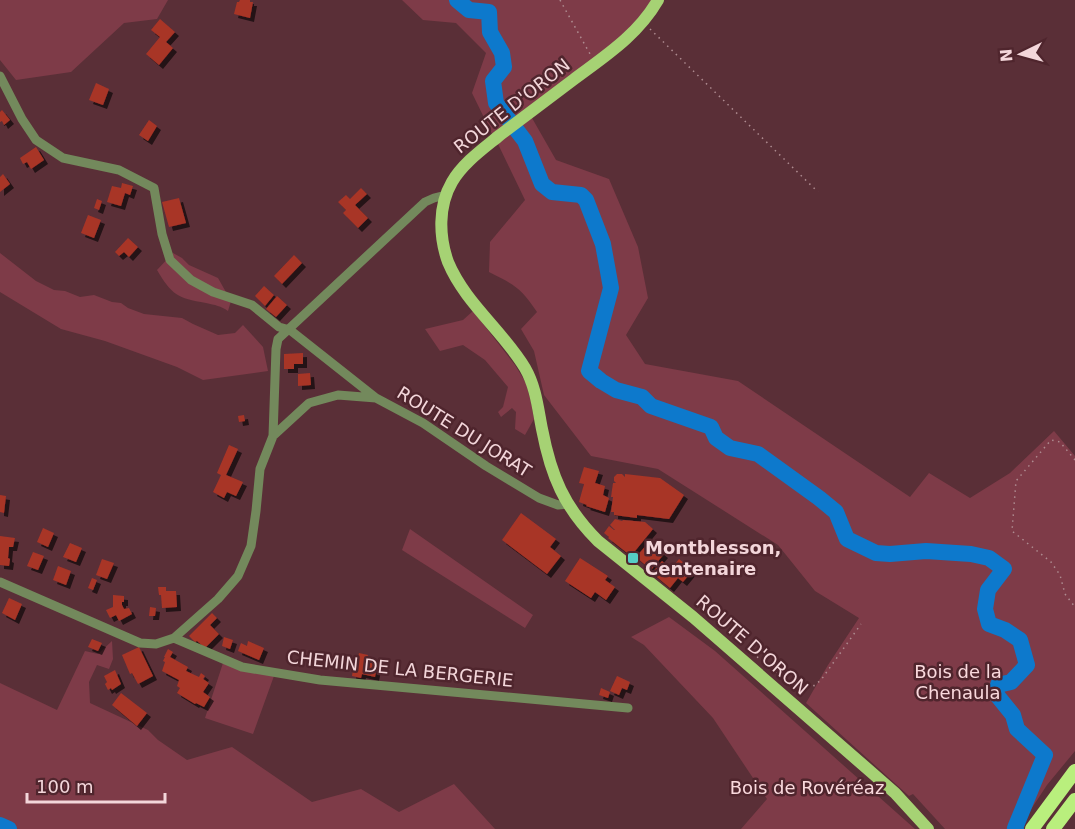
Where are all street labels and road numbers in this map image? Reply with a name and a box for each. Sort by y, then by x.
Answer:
street label: ROUTE D'ORON [450,54,574,157]
street label: ROUTE DU JORAT [393,382,536,482]
street label: ROUTE D'ORON [692,590,812,699]
street label: CHEMIN DE LA BERGERIE [286,646,514,691]

